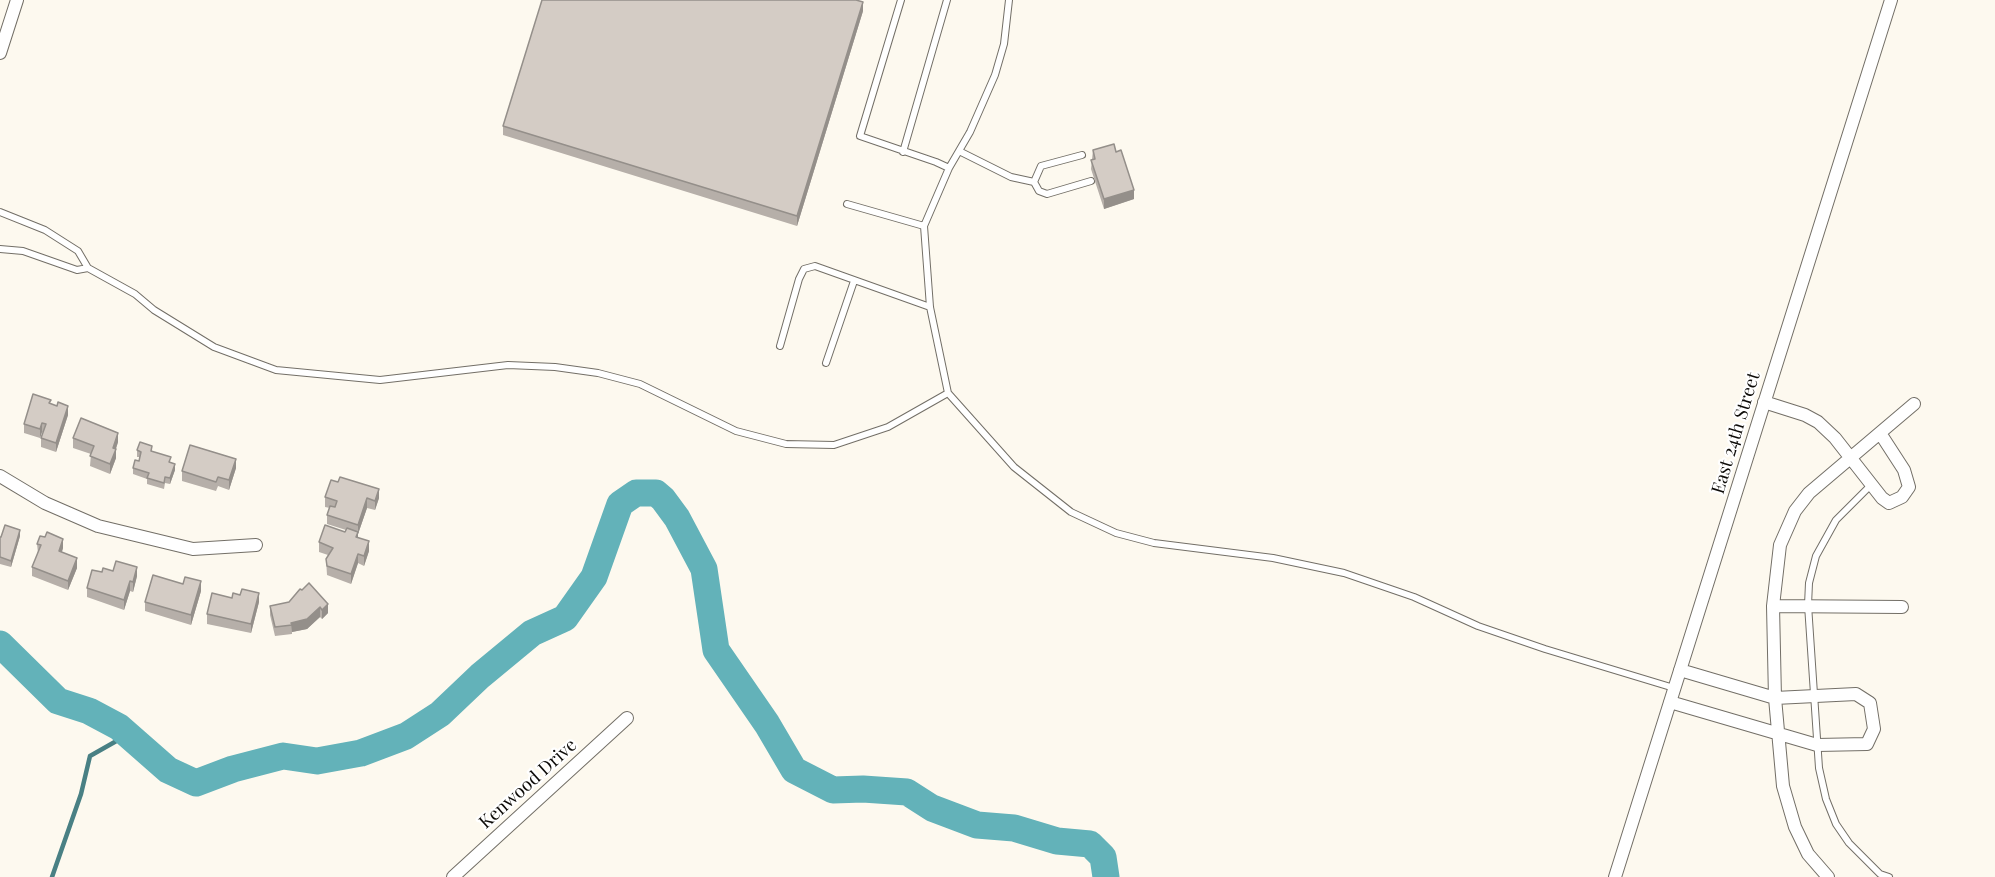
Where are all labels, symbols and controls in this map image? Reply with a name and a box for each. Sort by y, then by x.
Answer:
street label: East 24th Street [1707,370,1765,496]
street label: Kenwood Drive [475,735,581,833]

